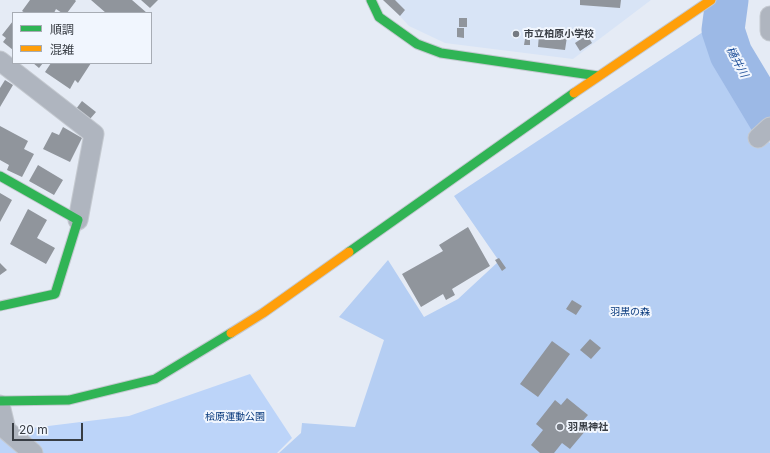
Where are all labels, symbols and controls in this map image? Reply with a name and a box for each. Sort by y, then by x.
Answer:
legend [12,12,152,64]
text: 順調 [50,22,74,37]
place label: 市立柏原小学校 [524,28,594,40]
marker: 市立柏原小学校 [511,29,521,39]
text: 混雑 [50,42,74,57]
water label: 樋井川 [723,44,751,80]
park label: 羽黒の森 [610,306,650,318]
park label: 桧原運動公園 [205,411,265,423]
scale bar [14,415,85,441]
place label: 羽黒神社 [568,421,608,433]
text: 20 m [19,422,48,437]
marker: 羽黒神社 [555,422,565,432]

